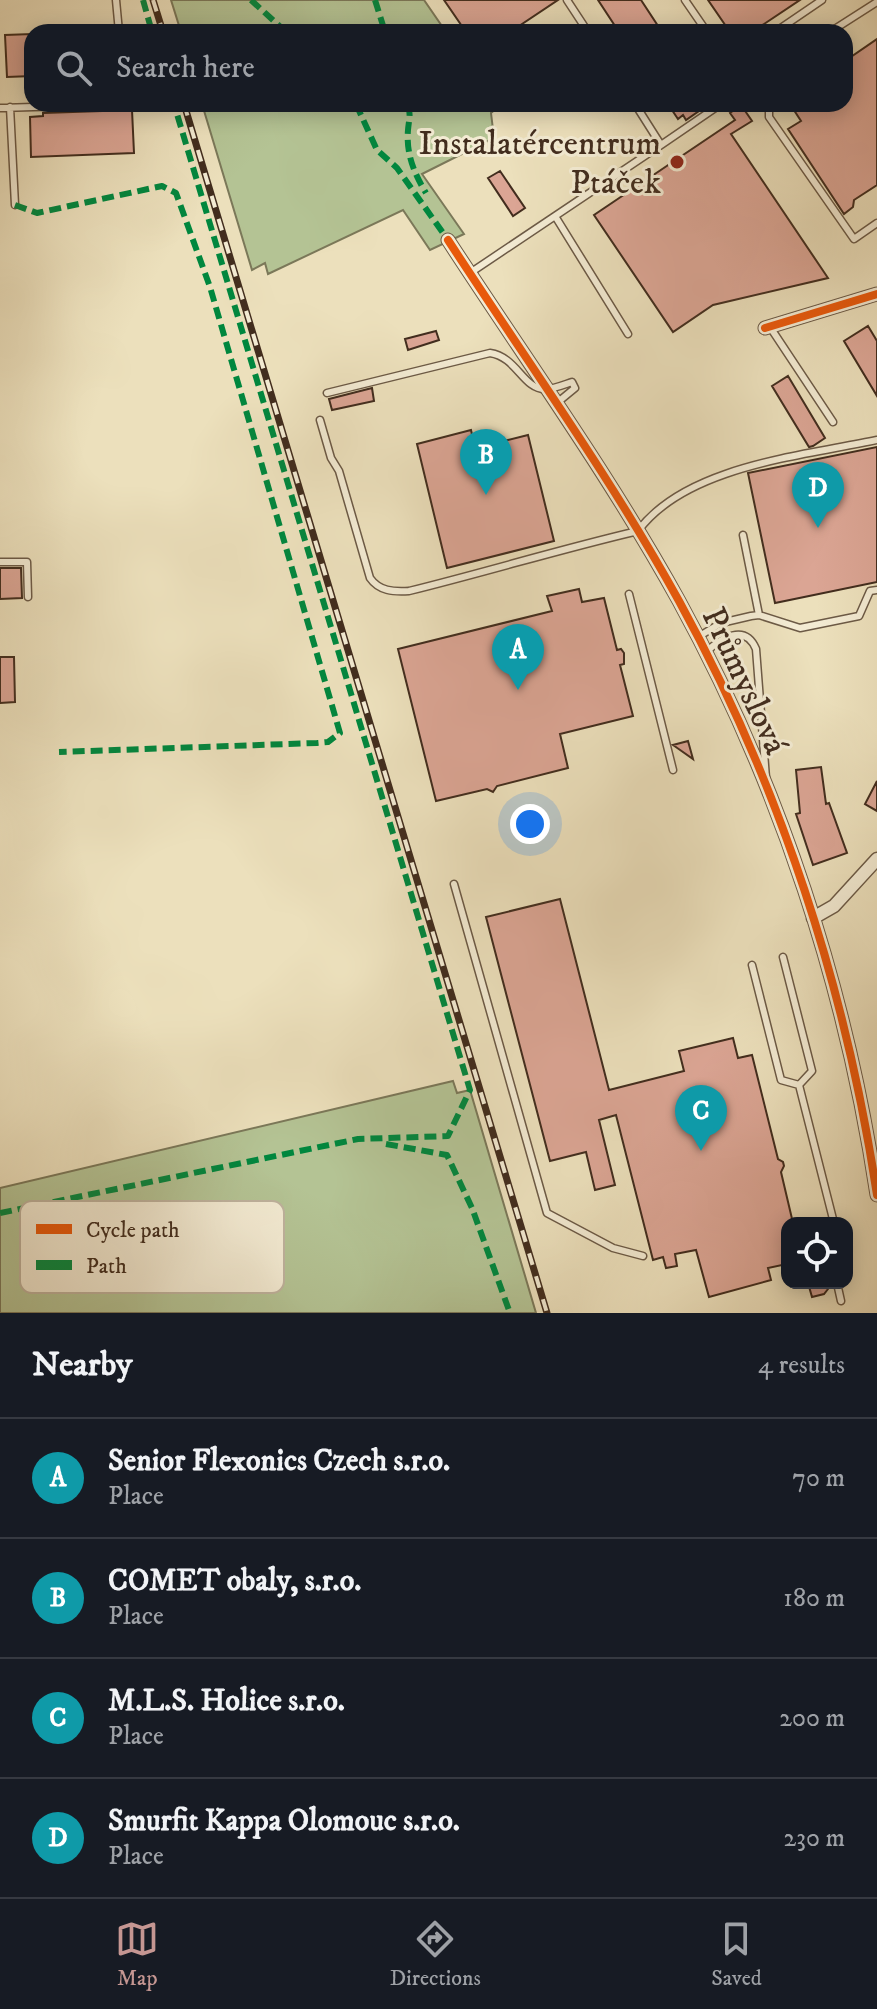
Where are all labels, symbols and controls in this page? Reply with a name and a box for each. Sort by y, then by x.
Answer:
search box [24,24,853,112]
icon: search [52,46,96,90]
text: Search here [116,50,255,87]
place label: Instalatércentrum Ptáček [419,123,661,204]
marker: Instalatércentrum Ptáček [668,153,686,171]
pin: B [460,429,512,495]
pin: D [792,462,844,528]
street label: Průmyslová [692,601,797,762]
pin: A [492,624,544,690]
your location [510,804,550,844]
pin: C [675,1085,727,1151]
legend [20,1201,284,1293]
text: Cycle path [86,1217,180,1244]
map controls [781,1217,853,1289]
button: locate [781,1217,853,1289]
text: Path [86,1253,127,1280]
text: Nearby [32,1344,133,1386]
text: 4 results [758,1349,845,1382]
text: Senior Flexonics Czech s.r.o. [108,1443,450,1480]
text: A [50,1462,66,1495]
text: 70 m [792,1462,845,1495]
text: Place [108,1480,164,1513]
text: COMET obaly, s.r.o. [108,1563,361,1600]
text: B [50,1582,66,1615]
text: 180 m [783,1582,845,1615]
text: Place [108,1600,164,1633]
text: M.L.S. Holice s.r.o. [108,1683,345,1720]
text: C [49,1702,67,1735]
text: 200 m [779,1702,845,1735]
text: Place [108,1720,164,1753]
text: Smurfit Kappa Olomouc s.r.o. [108,1803,460,1840]
text: D [48,1822,68,1855]
text: 230 m [783,1822,845,1855]
text: Place [108,1840,164,1873]
tab: Map [115,1917,159,1992]
tab: Directions [390,1917,481,1992]
tab: Saved [711,1917,762,1992]

